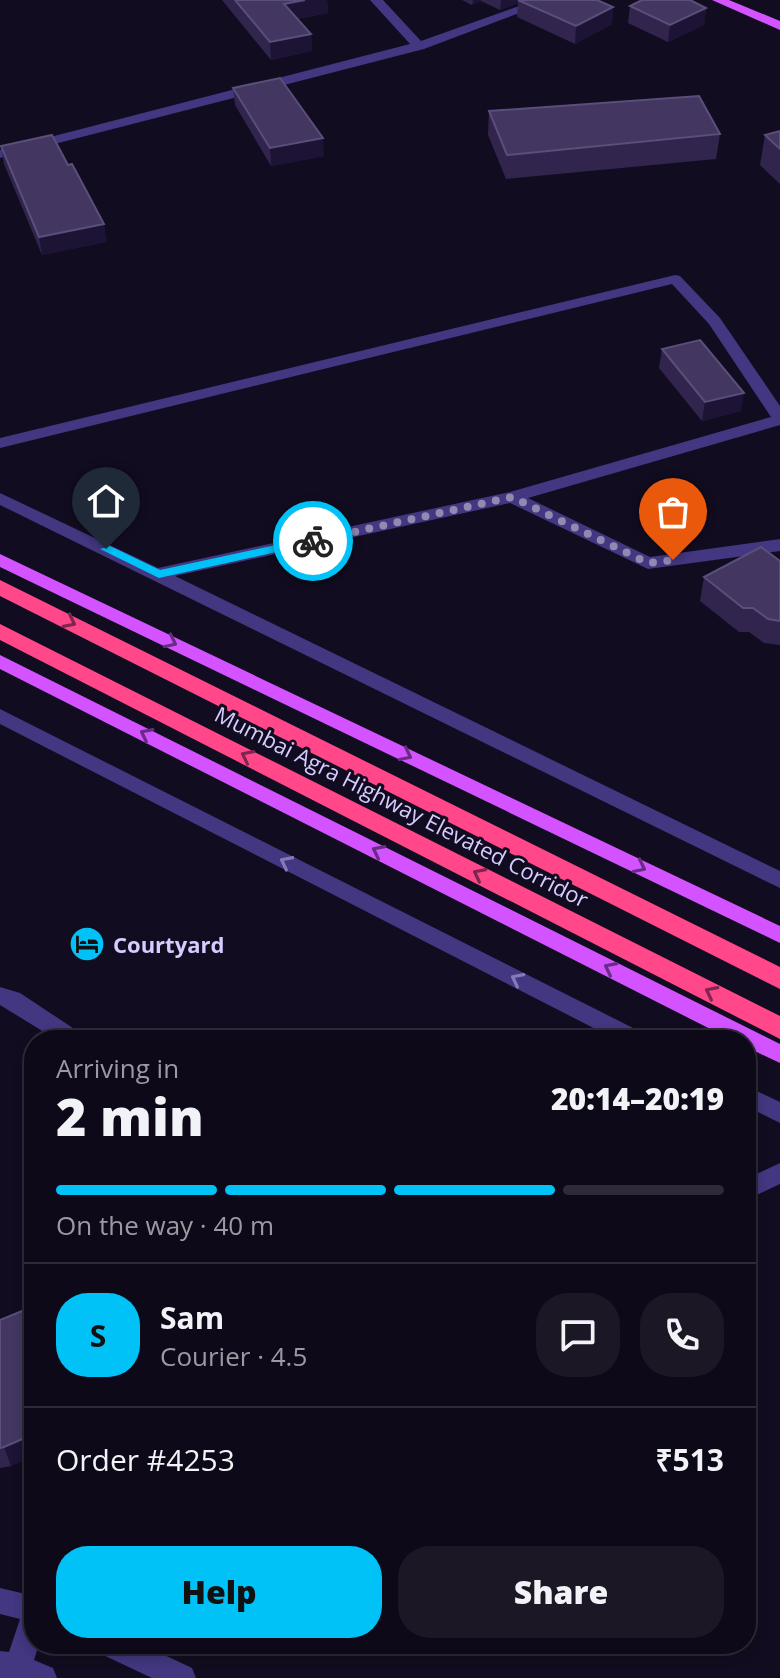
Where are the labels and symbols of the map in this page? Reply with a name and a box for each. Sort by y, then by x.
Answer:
pin [72,467,140,549]
pin [639,478,707,560]
courier [273,501,353,581]
one-way arrow [61,613,76,628]
one-way arrow [163,632,178,648]
street label: Mumbai Agra Highway Elevated Corridor [210,698,594,914]
one-way arrow [139,729,154,744]
one-way arrow [397,745,412,761]
one-way arrow [241,750,256,766]
one-way arrow [372,846,387,861]
one-way arrow [279,856,294,871]
one-way arrow [632,857,646,873]
one-way arrow [473,868,488,883]
hotel icon: Courtyard [68,925,106,963]
place label: Courtyard [113,929,224,959]
one-way arrow [604,963,619,978]
one-way arrow [511,974,526,989]
one-way arrow [704,987,719,1002]

